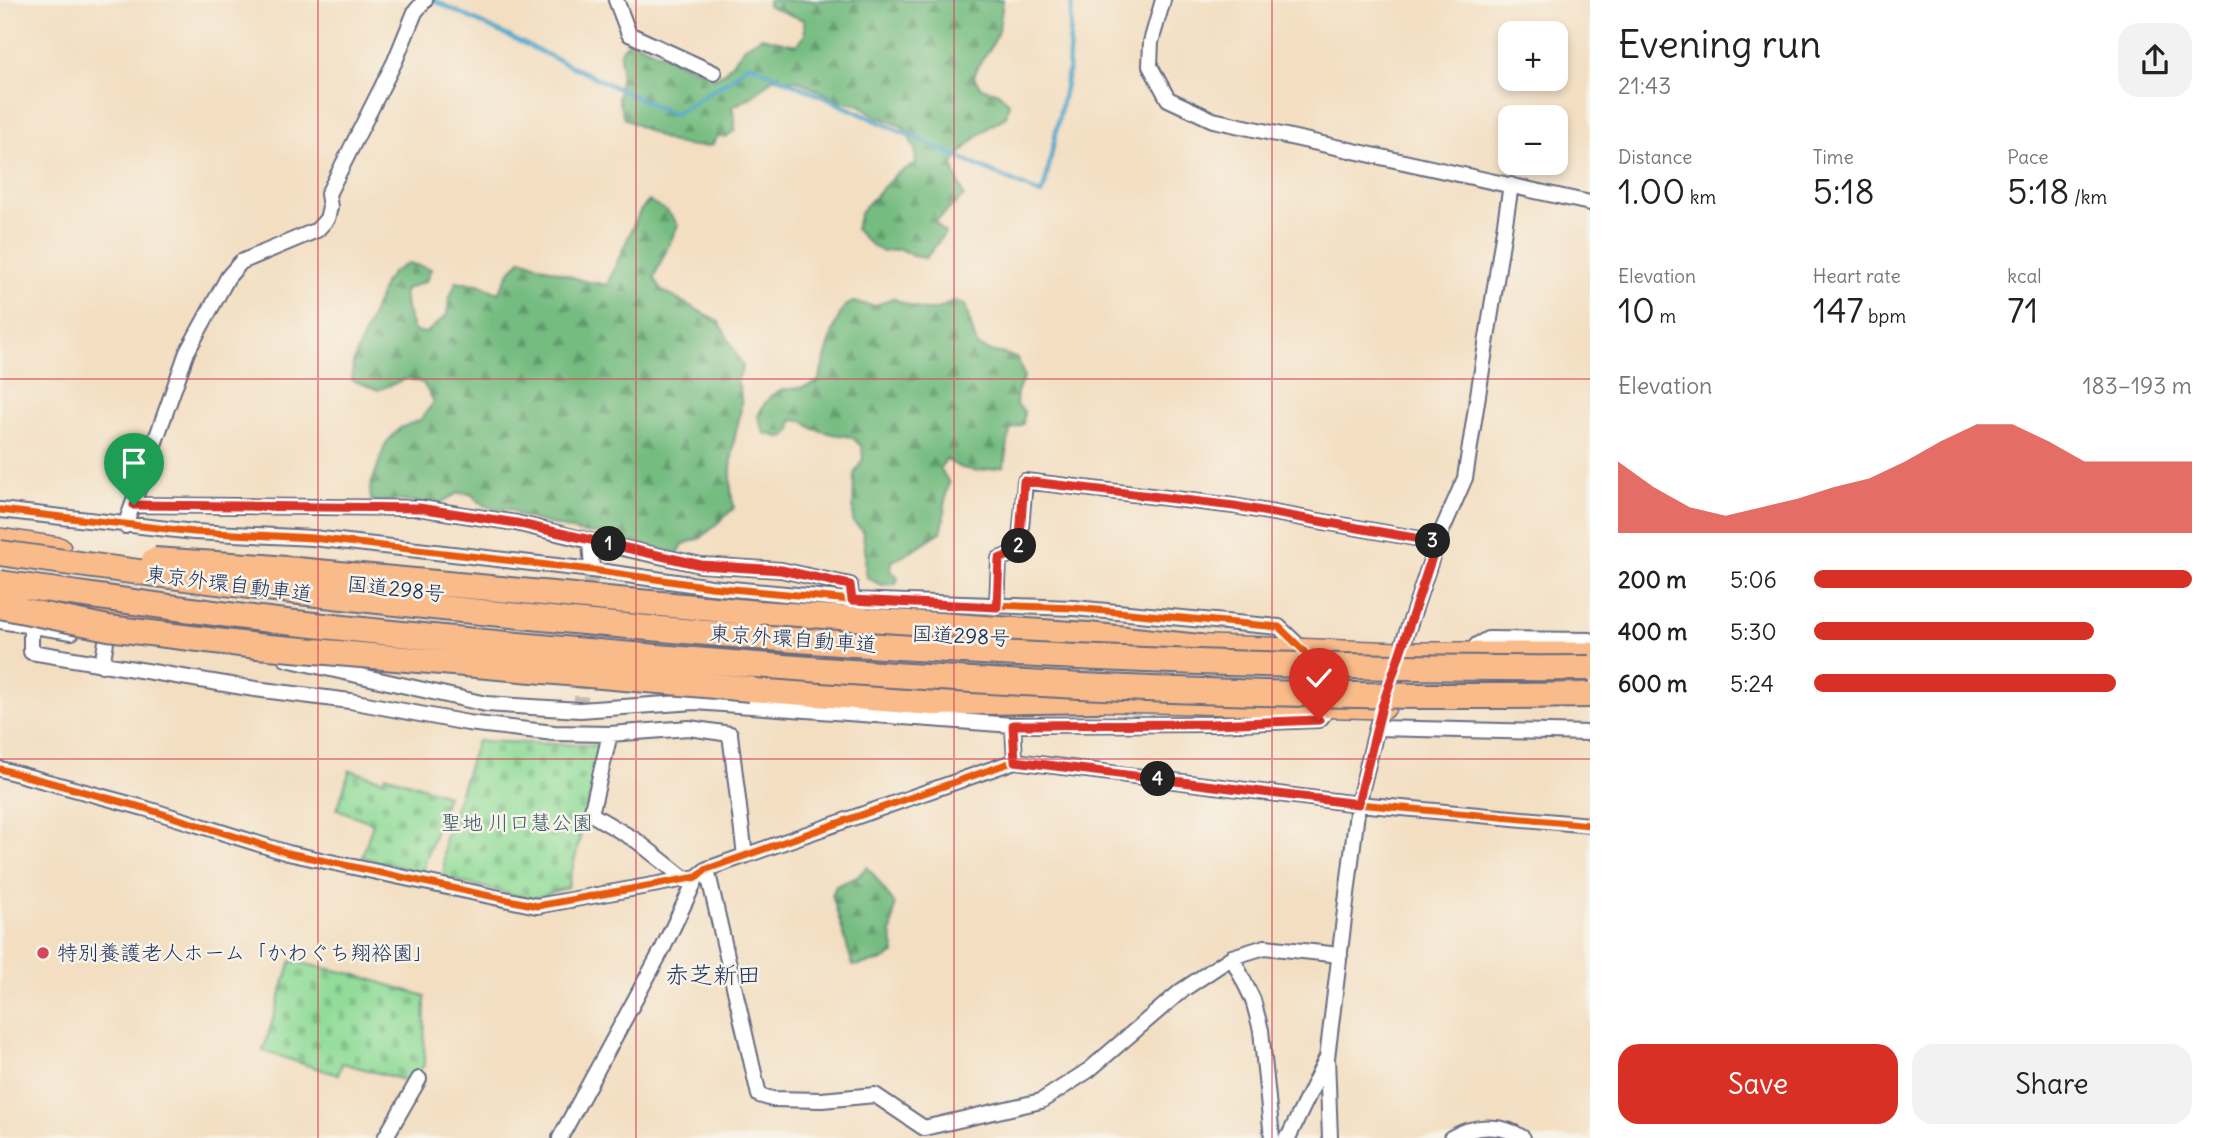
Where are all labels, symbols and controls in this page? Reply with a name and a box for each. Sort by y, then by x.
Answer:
map controls [1498,21,1568,175]
button: + [1498,21,1568,91]
text: Evening run [1618,21,1821,68]
button: share [2118,23,2192,97]
text: 21:43 [1618,71,1671,100]
button: − [1498,105,1568,175]
text: Distance [1618,145,1692,169]
text: Time [1813,145,1854,169]
text: Pace [2007,145,2049,169]
text: 1.00 [1618,169,1685,213]
text: 5:18 [1813,169,1875,213]
text: 5:18 [2007,169,2069,213]
text: km [1685,185,1716,209]
text: /km [2069,185,2107,209]
text: Elevation [1618,264,1696,288]
text: Heart rate [1813,264,1901,288]
text: kcal [2007,264,2042,288]
text: 10 [1618,288,1655,332]
text: 147 [1813,288,1864,332]
text: 71 [2007,288,2038,332]
text: m [1655,304,1676,328]
text: bpm [1864,304,1906,328]
text: Elevation [1618,371,1712,400]
text: 183–193 m [2082,371,2192,400]
pin [104,433,164,505]
icon: arrive [115,444,153,482]
pin: 3 [1416,524,1450,558]
pin: 1 [592,526,626,562]
pin: 2 [1002,528,1036,564]
text: 3 [1427,528,1438,552]
text: 1 [605,531,612,555]
text: 2 [1013,533,1024,557]
street label: 東京外環自動車道 [144,560,314,607]
text: 200 m [1618,565,1687,594]
text: 5:06 [1730,565,1777,594]
street label: 国道298号 [346,570,447,607]
text: 400 m [1618,617,1687,646]
text: 5:30 [1730,617,1777,646]
street label: 東京外環自動車道 [708,619,878,658]
street label: 国道298号 [911,619,1011,652]
pin [1289,648,1349,720]
icon: check [1300,659,1338,697]
text: 600 m [1618,669,1687,698]
text: 5:24 [1730,669,1774,698]
pin: 4 [1140,762,1176,796]
text: 4 [1152,766,1163,790]
park label: 聖地 川口慧公園 [441,809,593,836]
place label: 特別養護老人ホーム「かわぐち翔裕園」 [57,939,434,966]
marker: 特別養護老人ホーム「かわぐち翔裕園」 [35,945,51,961]
district label: 赤芝新田 [665,959,761,989]
button: Save [1618,1044,1898,1124]
button: Share [1912,1044,2192,1124]

